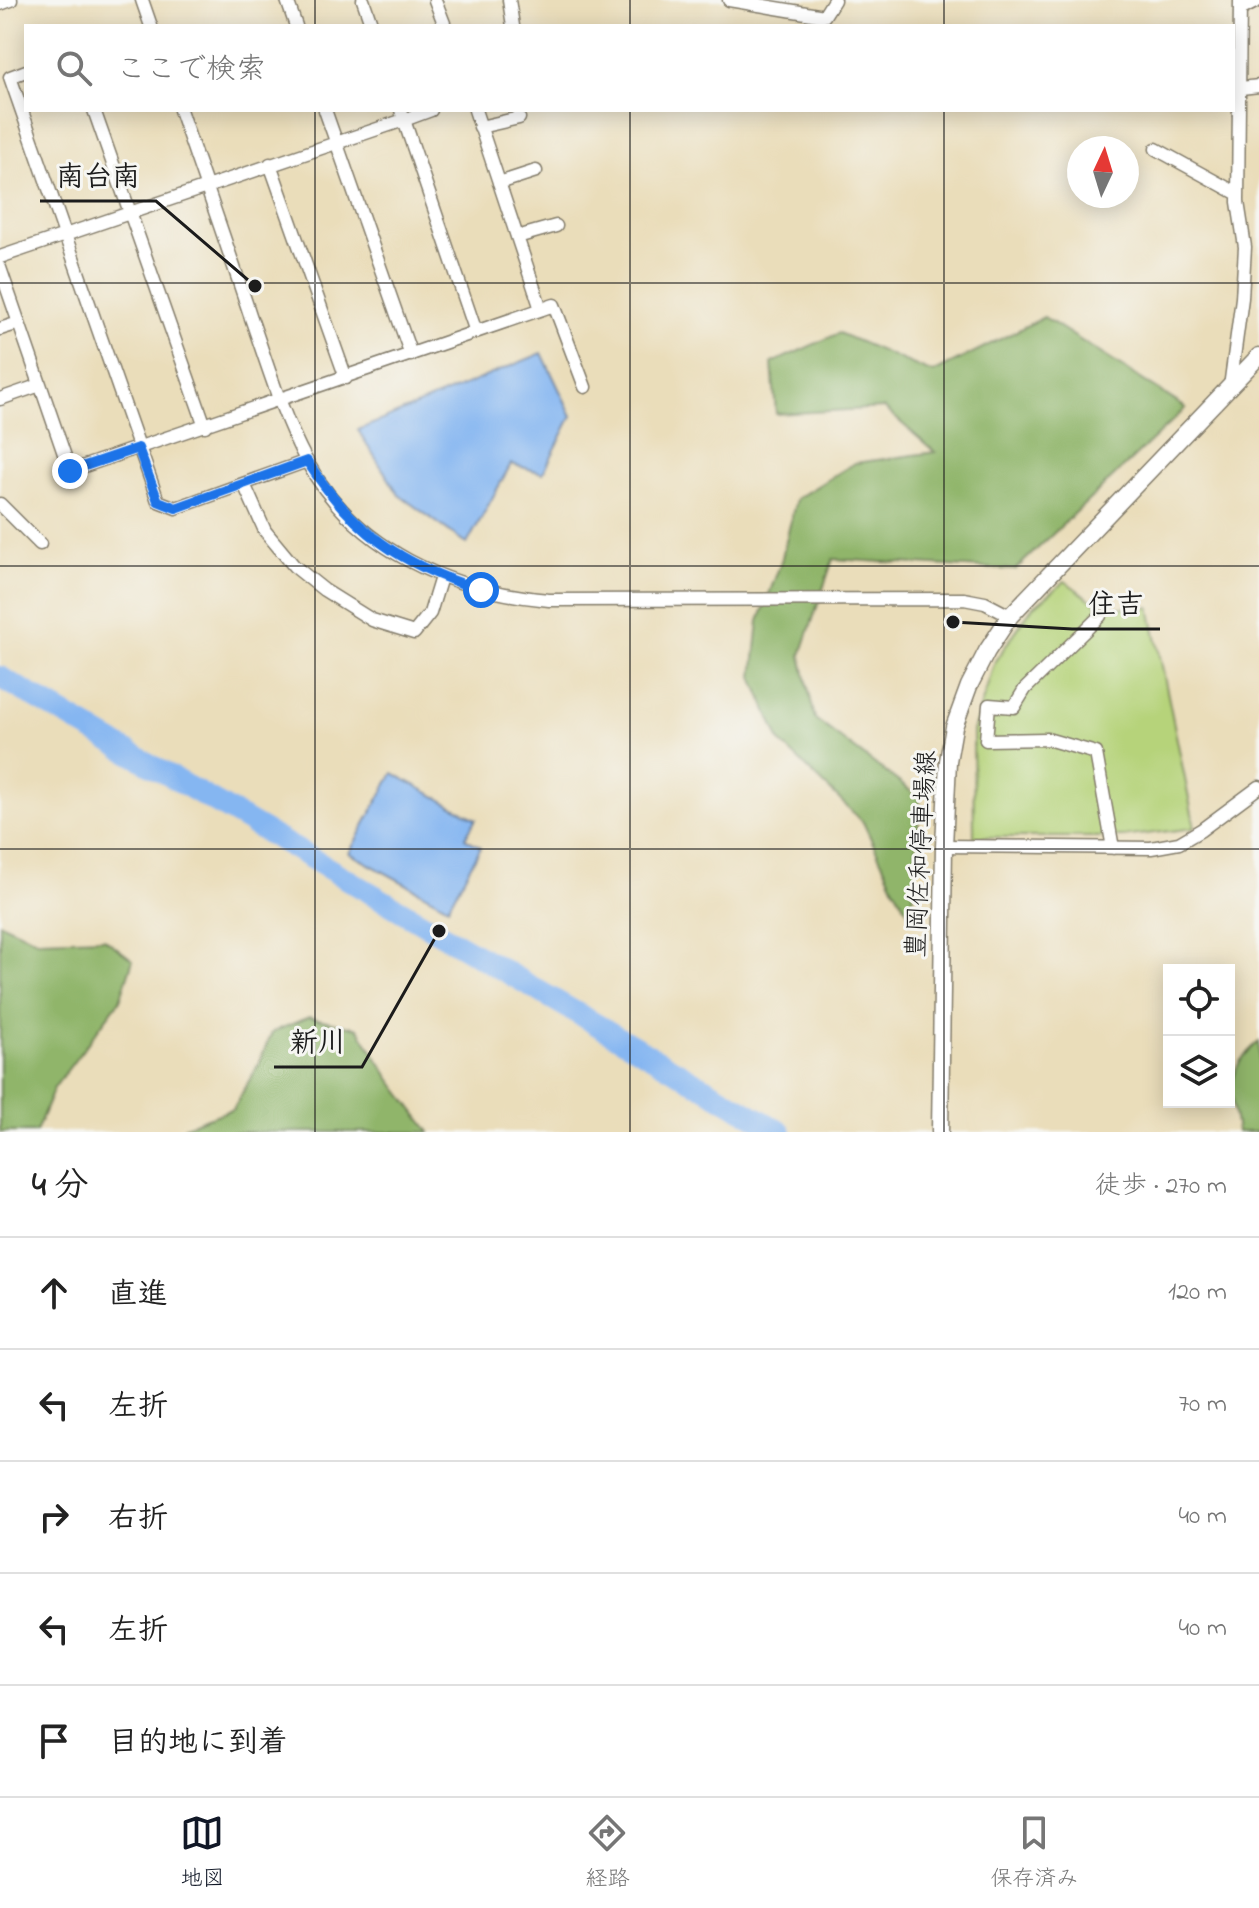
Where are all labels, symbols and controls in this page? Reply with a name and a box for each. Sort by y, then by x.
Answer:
search box [24,24,1235,112]
icon: search [52,46,96,90]
text: ここで検索 [116,49,266,93]
north arrow [1067,136,1139,208]
callout: 南台南 [40,149,156,201]
text: 南台南 [56,158,140,199]
route end [52,453,88,489]
route start [463,572,499,608]
callout: 住吉 [1072,577,1160,629]
text: 住吉 [1088,586,1144,627]
street label: 豊岡佐和停車場線 [899,749,947,959]
map controls [1163,964,1235,1108]
button: locate [1163,964,1235,1036]
callout: 新川 [274,1015,362,1067]
text: 新川 [290,1024,346,1065]
button: layers [1163,1036,1235,1108]
text: 4 分 [32,1162,89,1212]
text: 徒歩 · 270 m [1095,1168,1227,1206]
icon: ahead [32,1271,76,1315]
text: 直進 [108,1274,168,1318]
text: 120 m [1168,1274,1227,1312]
icon: left [32,1383,76,1427]
text: 左折 [108,1386,168,1430]
text: 70 m [1178,1386,1227,1424]
icon: right [32,1495,76,1539]
text: 右折 [108,1498,168,1542]
text: 40 m [1178,1498,1227,1536]
icon: left [32,1607,76,1651]
text: 左折 [108,1610,168,1654]
text: 40 m [1178,1610,1227,1648]
icon: arrive [32,1719,76,1763]
text: 目的地に到着 [108,1722,288,1766]
tab: 地図 [180,1811,225,1896]
tab: 経路 [585,1811,630,1896]
tab: 保存済み [990,1811,1079,1896]

